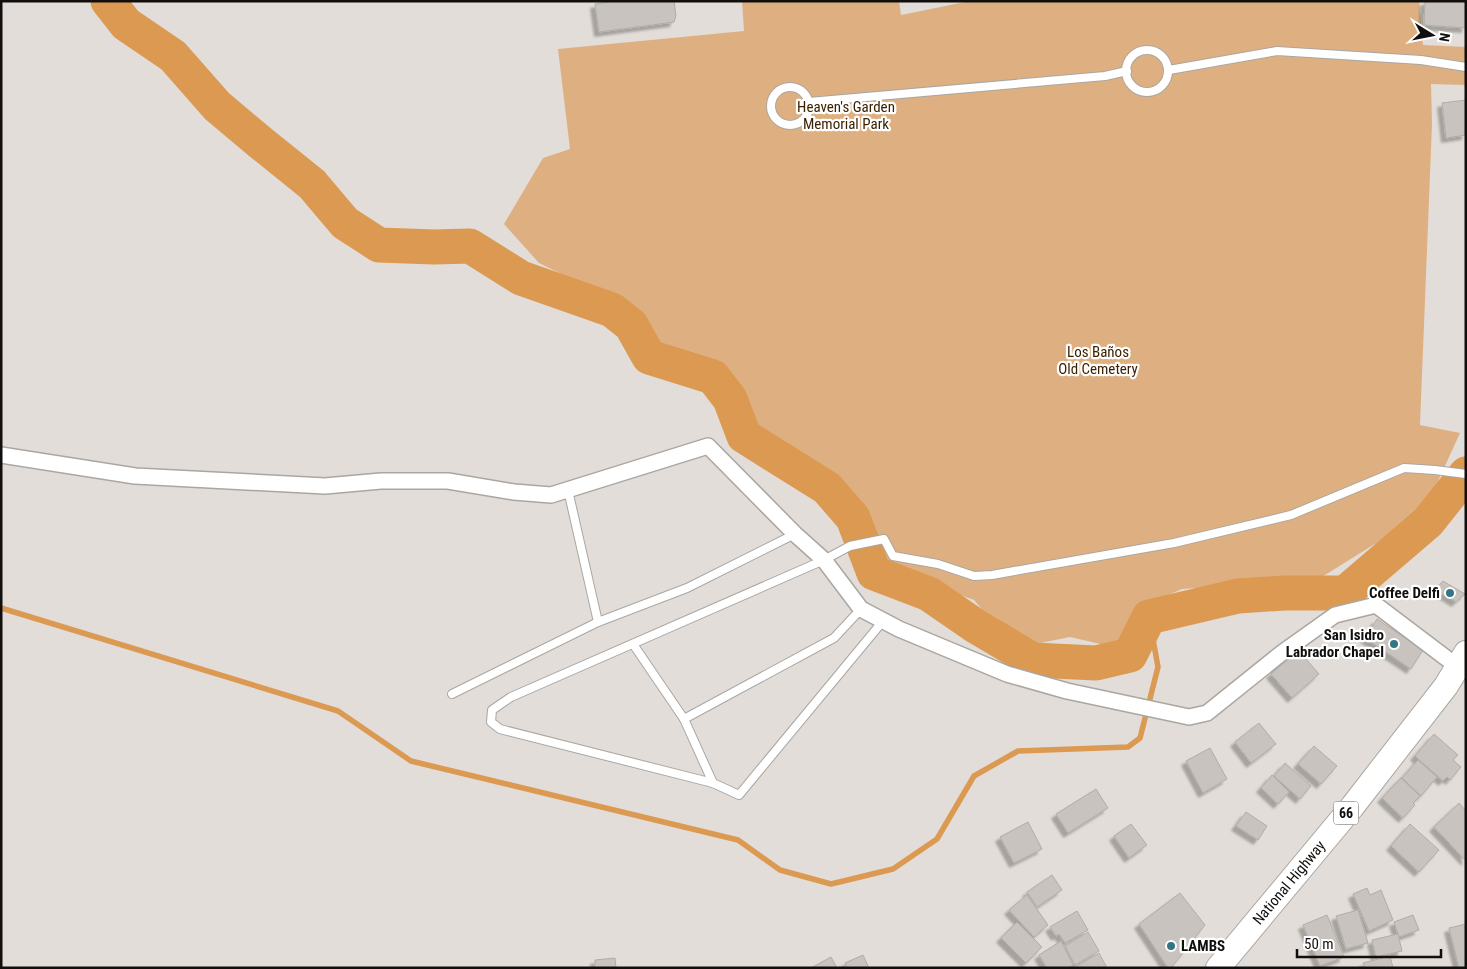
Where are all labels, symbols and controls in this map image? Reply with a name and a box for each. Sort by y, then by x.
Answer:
north arrow [1407,10,1457,60]
text: N [1436,32,1453,43]
park label: Heaven's Garden Memorial Park [797,98,895,133]
park label: Los Baños Old Cemetery [1058,343,1138,378]
place label: Coffee Delfi [1369,584,1440,602]
marker: Coffee Delfi [1444,587,1456,599]
place label: San Isidro Labrador Chapel [1286,626,1384,661]
marker: San Isidro Labrador Chapel [1388,638,1400,650]
road number: 66 [1334,801,1358,824]
street label: National Highway [1249,837,1329,928]
scale bar [1297,926,1441,958]
text: 50 m [1304,935,1334,953]
place label: LAMBS [1181,937,1225,955]
marker: LAMBS [1165,940,1177,952]

